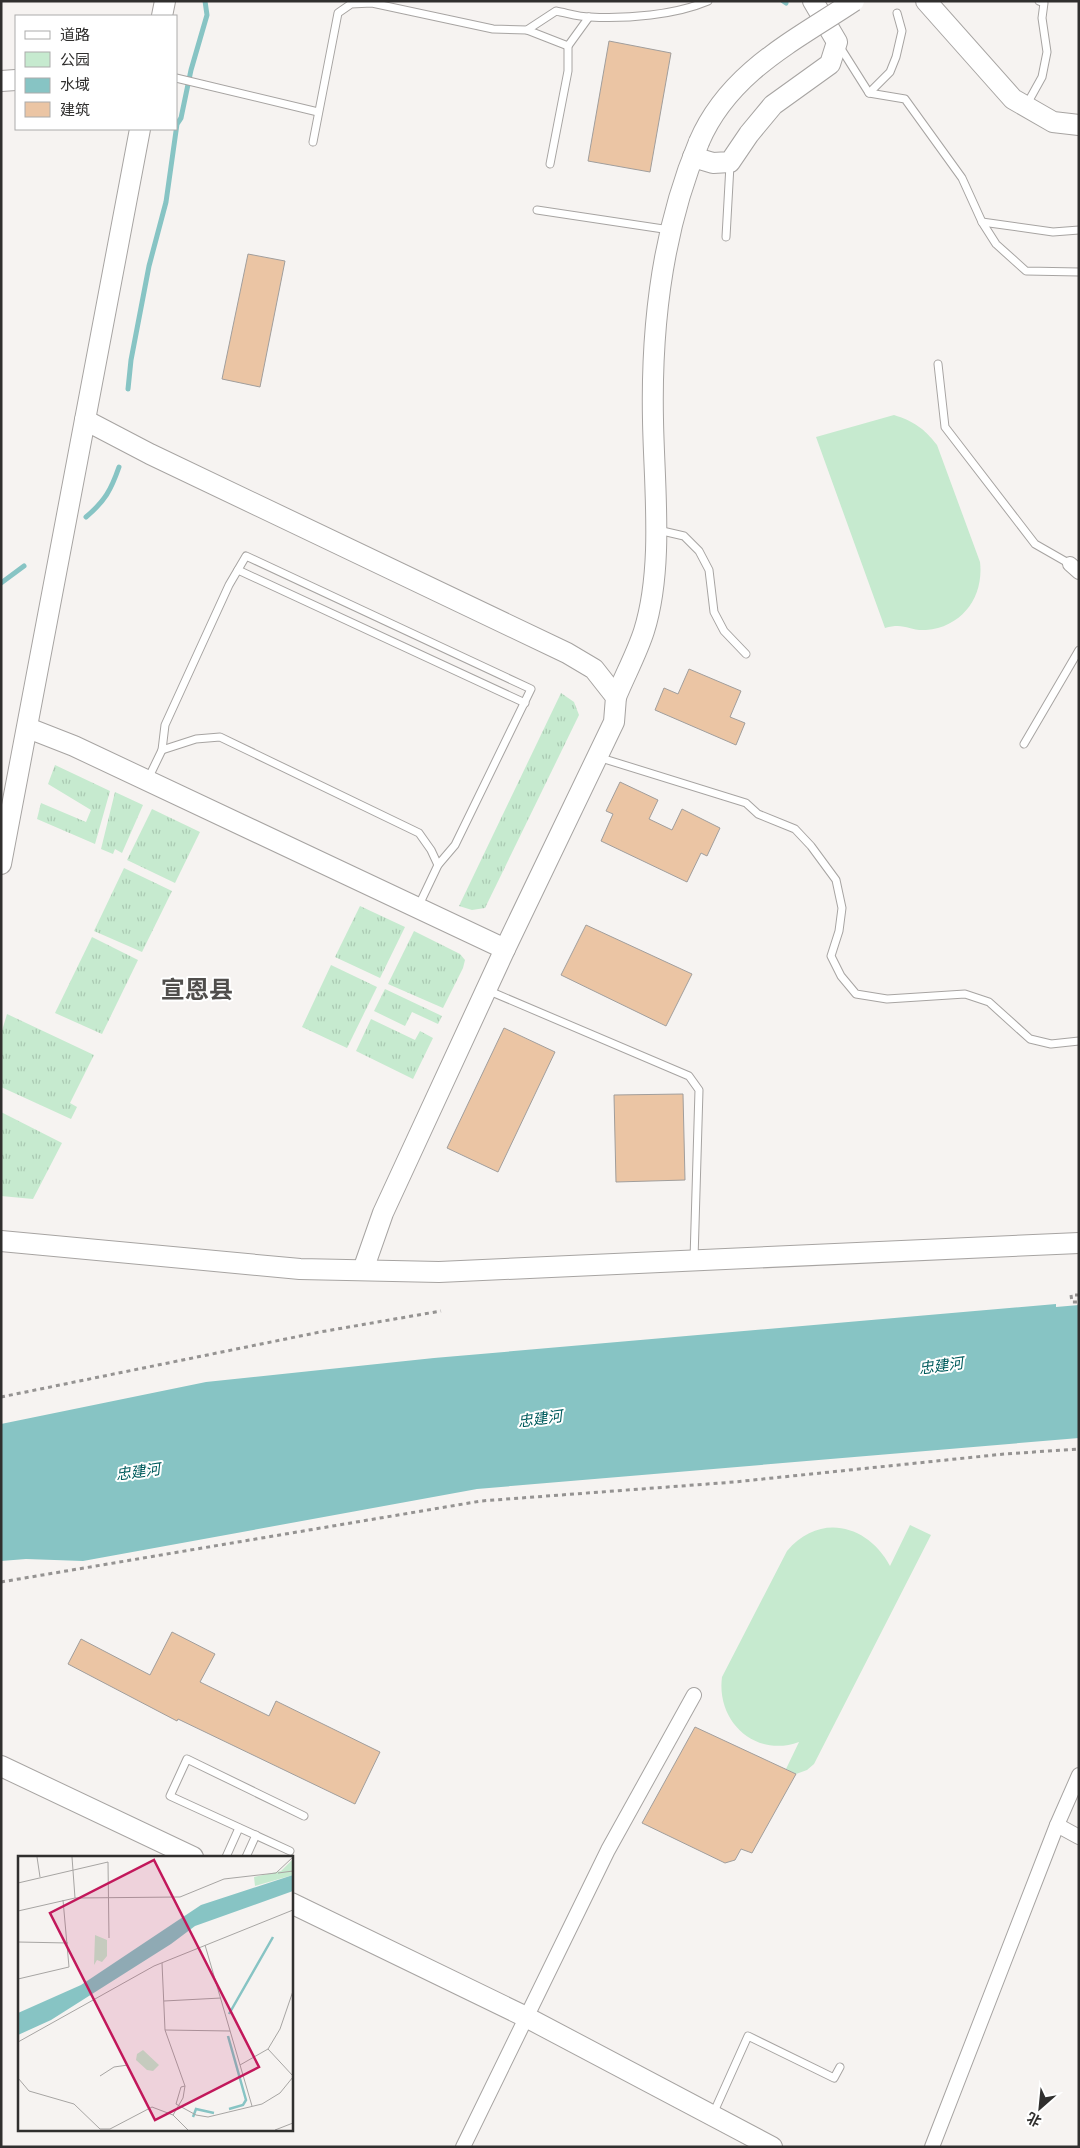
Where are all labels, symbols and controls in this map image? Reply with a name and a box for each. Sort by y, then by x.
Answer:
legend [15,15,178,130]
text: 道路 [60,26,90,43]
text: 公园 [60,51,90,68]
text: 水域 [60,76,90,93]
text: 建筑 [60,101,90,118]
district label: 宣恩县 [161,976,233,1003]
water label: 忠建河 [917,1354,967,1377]
water label: 忠建河 [516,1407,566,1430]
water label: 忠建河 [114,1460,164,1483]
inset map [18,1856,292,2130]
north arrow [1015,2083,1065,2133]
text: 北 [1024,2109,1044,2130]

